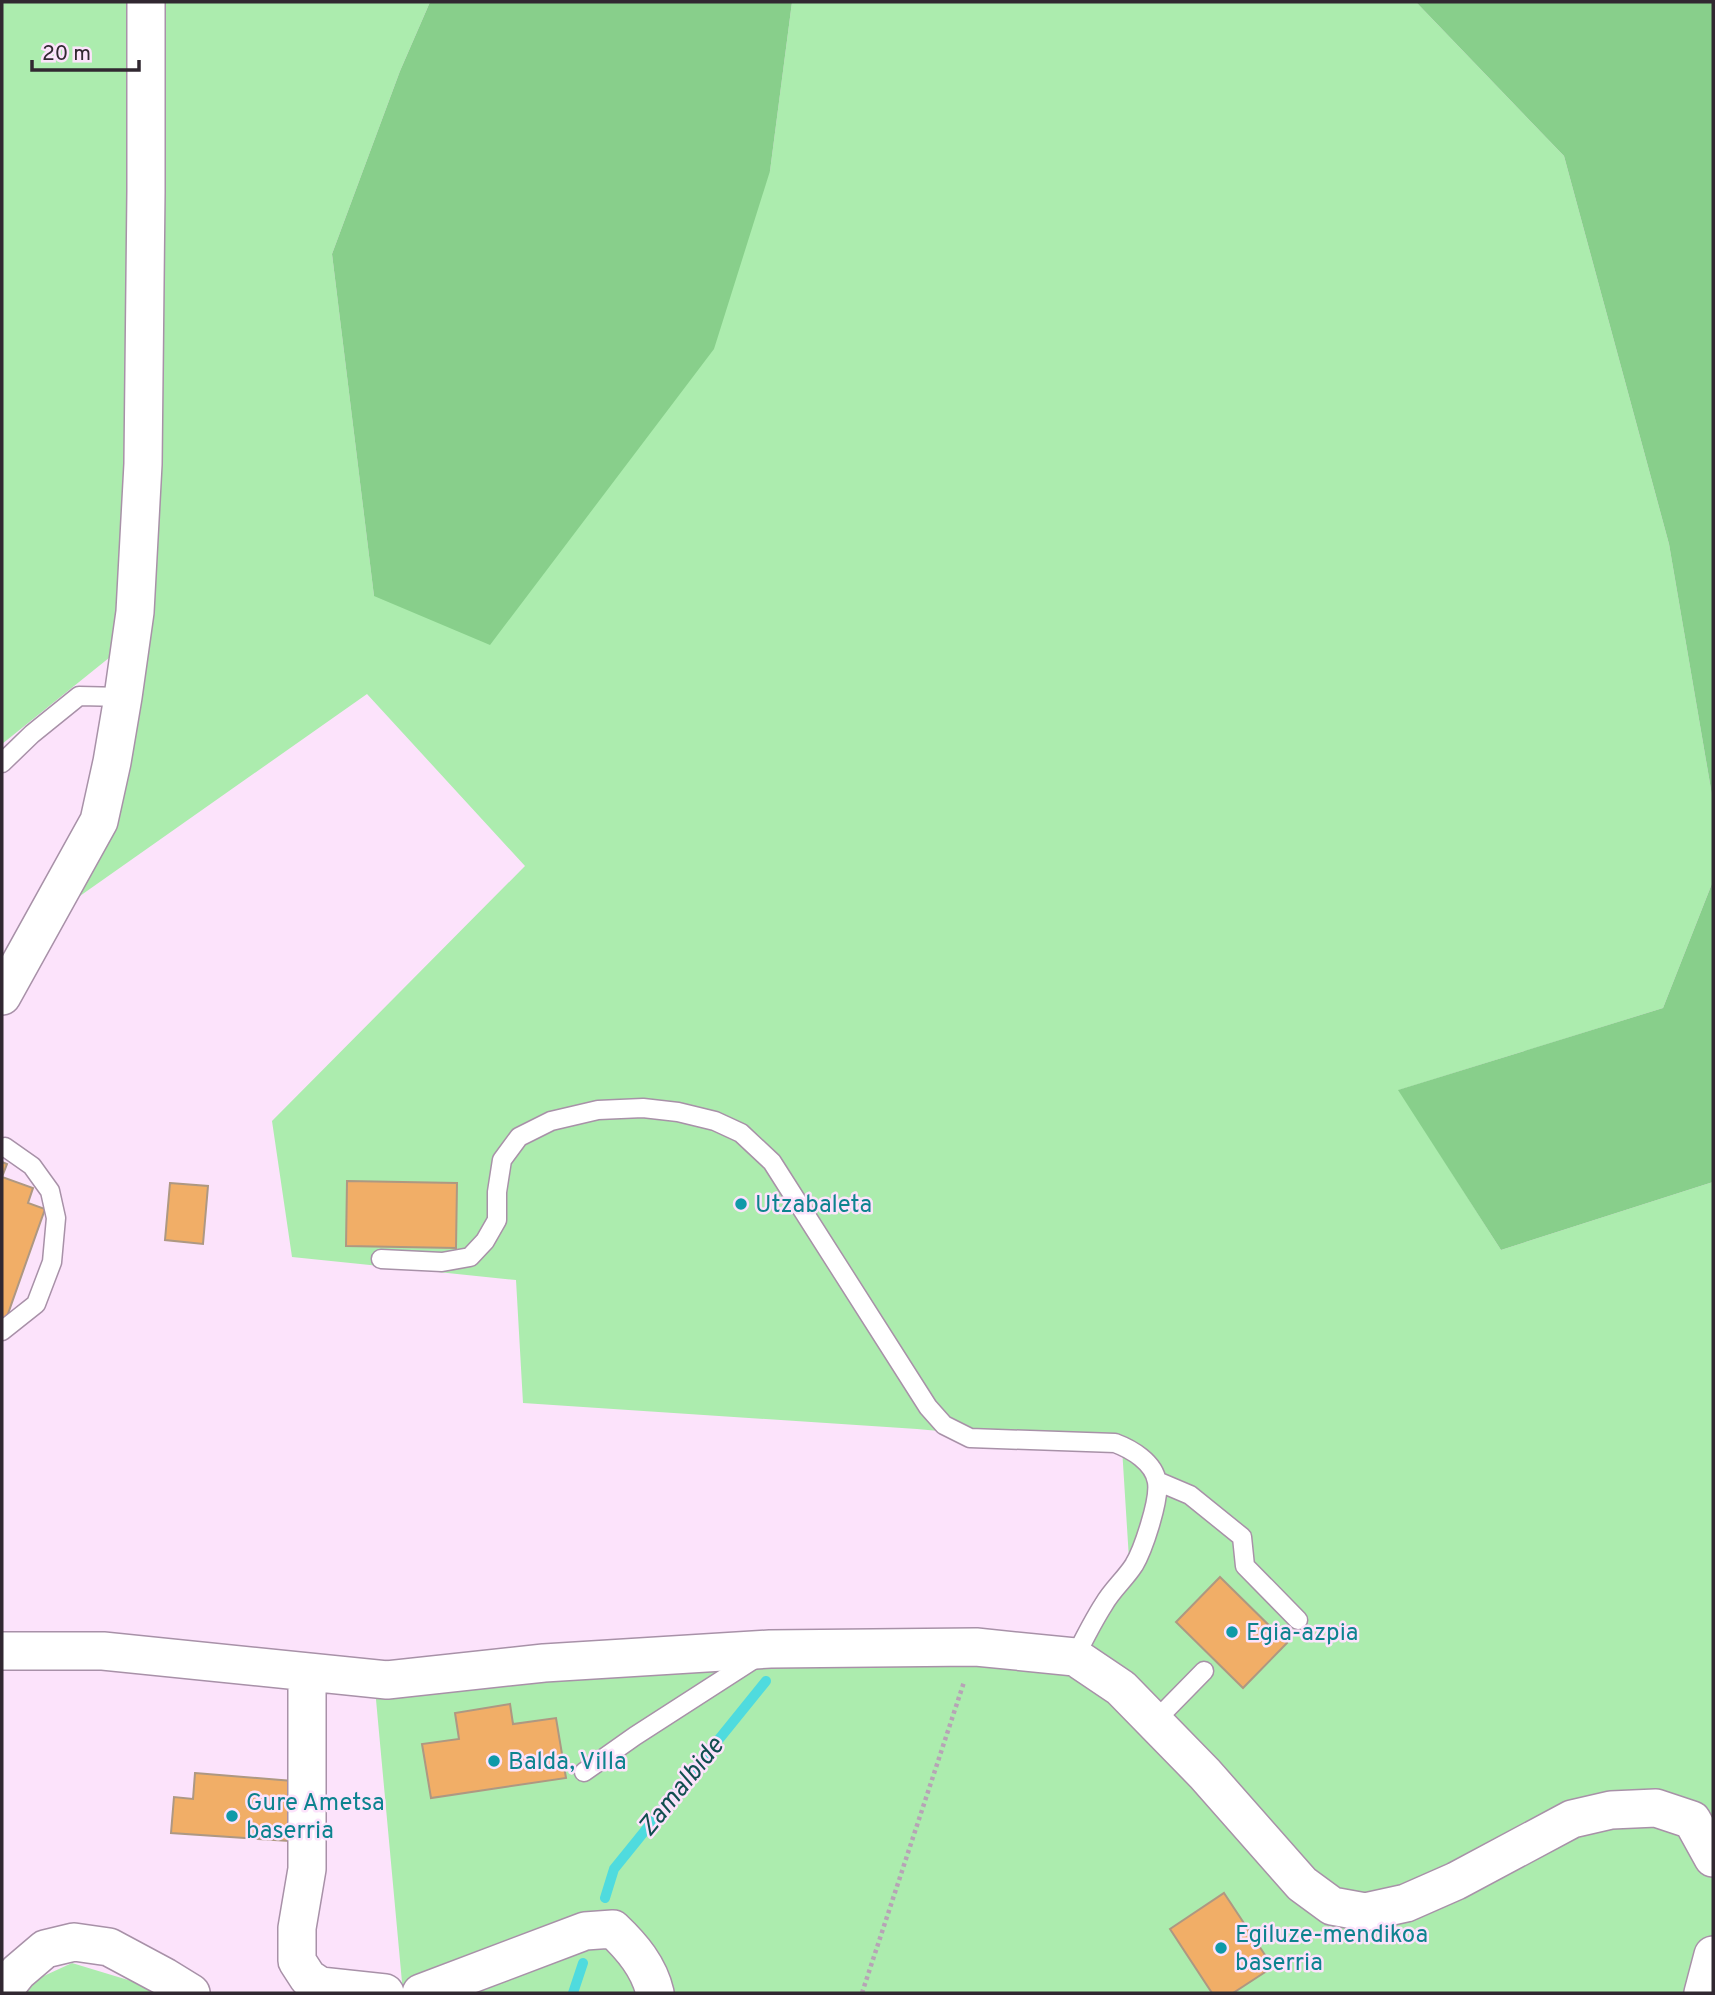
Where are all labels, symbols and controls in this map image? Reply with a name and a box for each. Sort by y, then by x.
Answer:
scale bar [32,28,138,72]
text: 20 m [42,41,91,68]
place label: Utzabaleta [755,1191,872,1221]
marker: Utzabaleta [733,1196,749,1212]
place label: Egia-azpia [1246,1619,1358,1649]
marker: Egia-azpia [1224,1624,1240,1640]
water label: Zamalbide [632,1731,732,1844]
place label: Balda, Villa [508,1748,627,1778]
marker: Balda, Villa [486,1753,502,1769]
place label: Gure Ametsa baserria [246,1789,385,1847]
marker: Gure Ametsa baserria [224,1808,240,1824]
place label: Egiluze-mendikoa baserria [1235,1921,1428,1979]
marker: Egiluze-mendikoa baserria [1213,1940,1229,1956]

